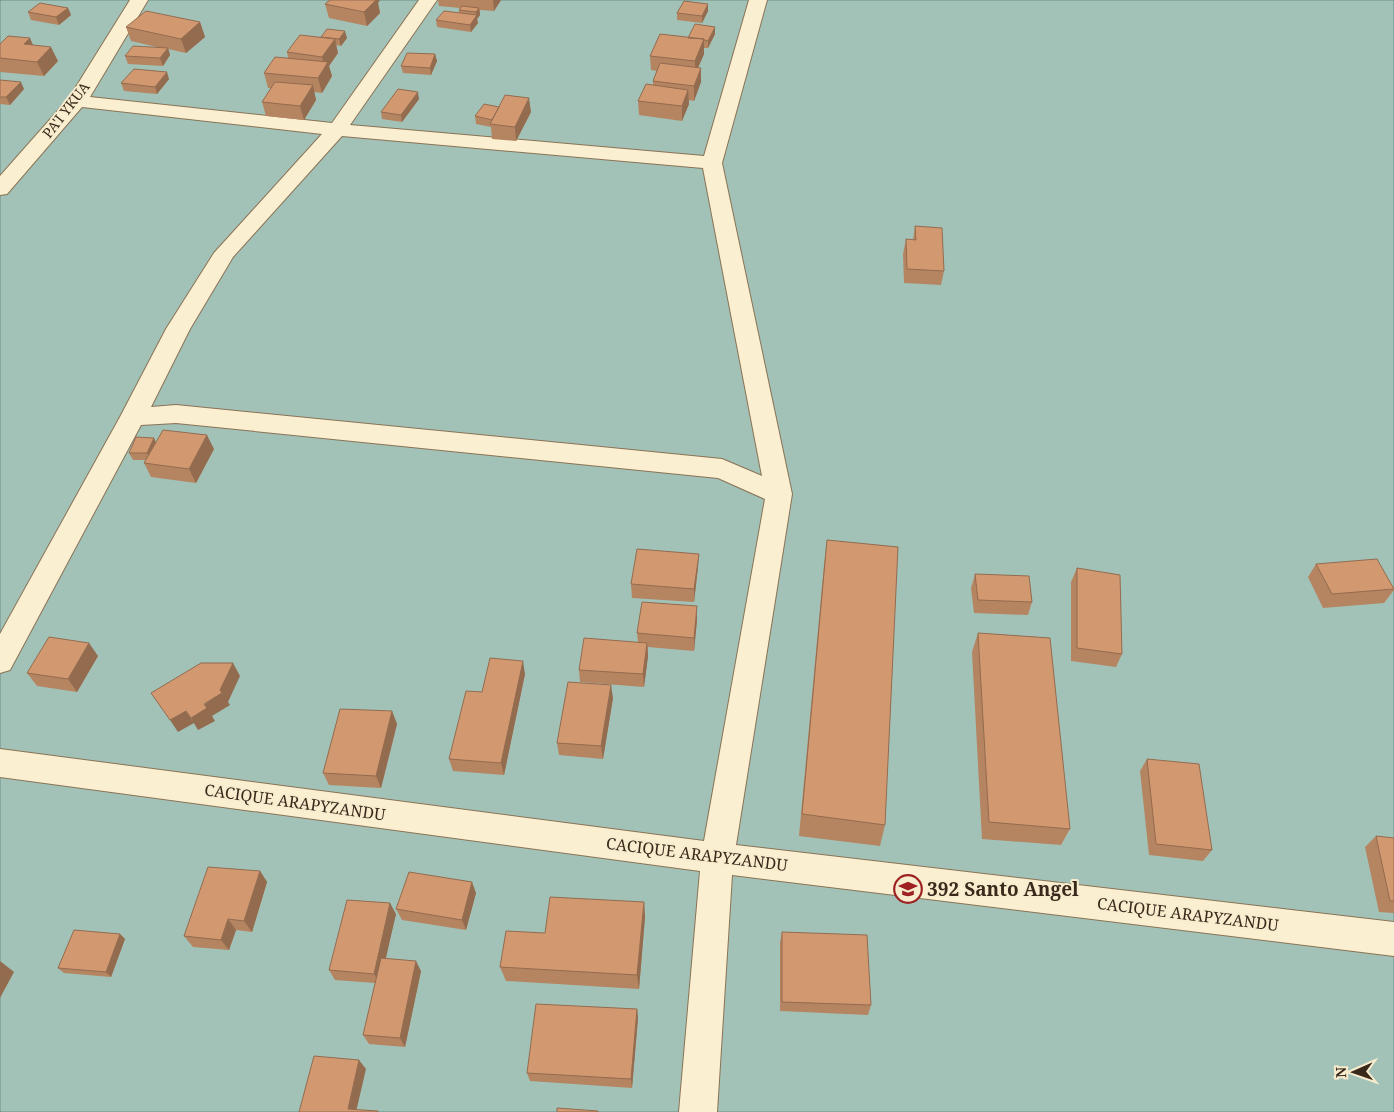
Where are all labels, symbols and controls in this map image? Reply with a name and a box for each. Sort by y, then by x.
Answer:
street label: PA'I YKUA [38,78,94,142]
street label: CACIQUE ARAPYZANDU [203,778,388,826]
street label: CACIQUE ARAPYZANDU [605,832,790,876]
school or university icon: 392 Santo Angel [893,874,923,904]
place label: 392 Santo Angel [927,876,1079,902]
street label: CACIQUE ARAPYZANDU [1096,892,1281,936]
north arrow [1329,1047,1379,1097]
text: N [1331,1067,1350,1078]

